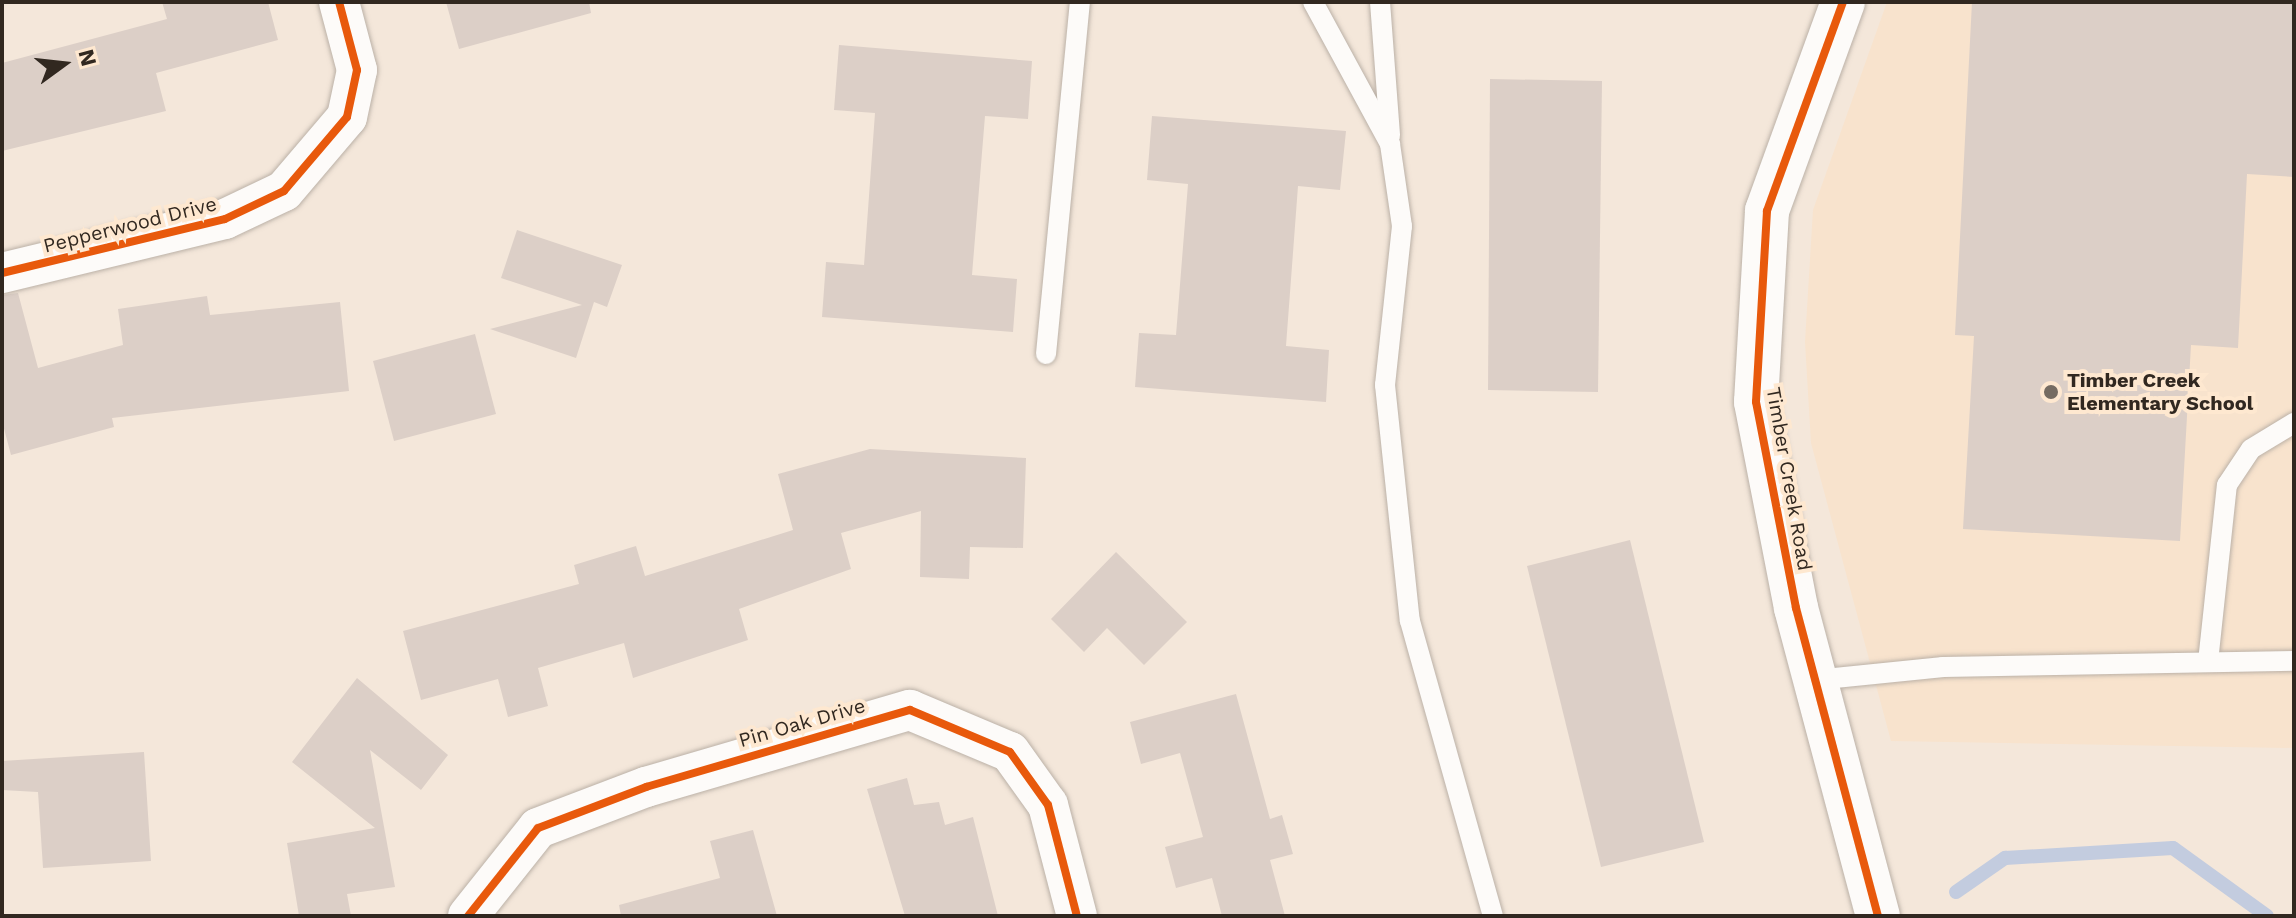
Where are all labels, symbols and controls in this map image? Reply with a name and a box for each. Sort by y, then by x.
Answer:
north arrow [24,24,104,104]
text: N [73,47,102,69]
street label: Pepperwood Drive [41,192,219,258]
place label: Timber Creek Elementary School [2067,368,2254,415]
marker: Timber Creek Elementary School [2042,383,2060,401]
street label: Timber Creek Road [1761,385,1817,573]
street label: Pin Oak Drive [736,693,868,753]

